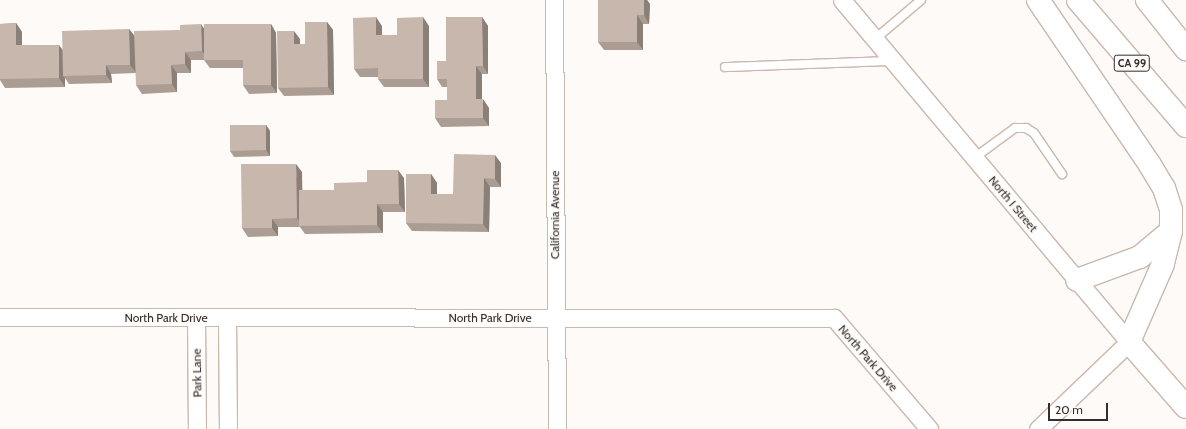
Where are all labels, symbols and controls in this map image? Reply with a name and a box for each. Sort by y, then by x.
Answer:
road number: CA 99 [1113,54,1151,72]
street label: California Avenue [548,171,562,259]
street label: North I Street [985,173,1041,235]
street label: North Park Drive [124,311,208,325]
street label: North Park Drive [448,311,532,325]
street label: North Park Drive [835,322,901,394]
street label: Park Lane [189,348,205,398]
scale bar [1050,395,1110,421]
text: 20 m [1055,402,1083,417]

